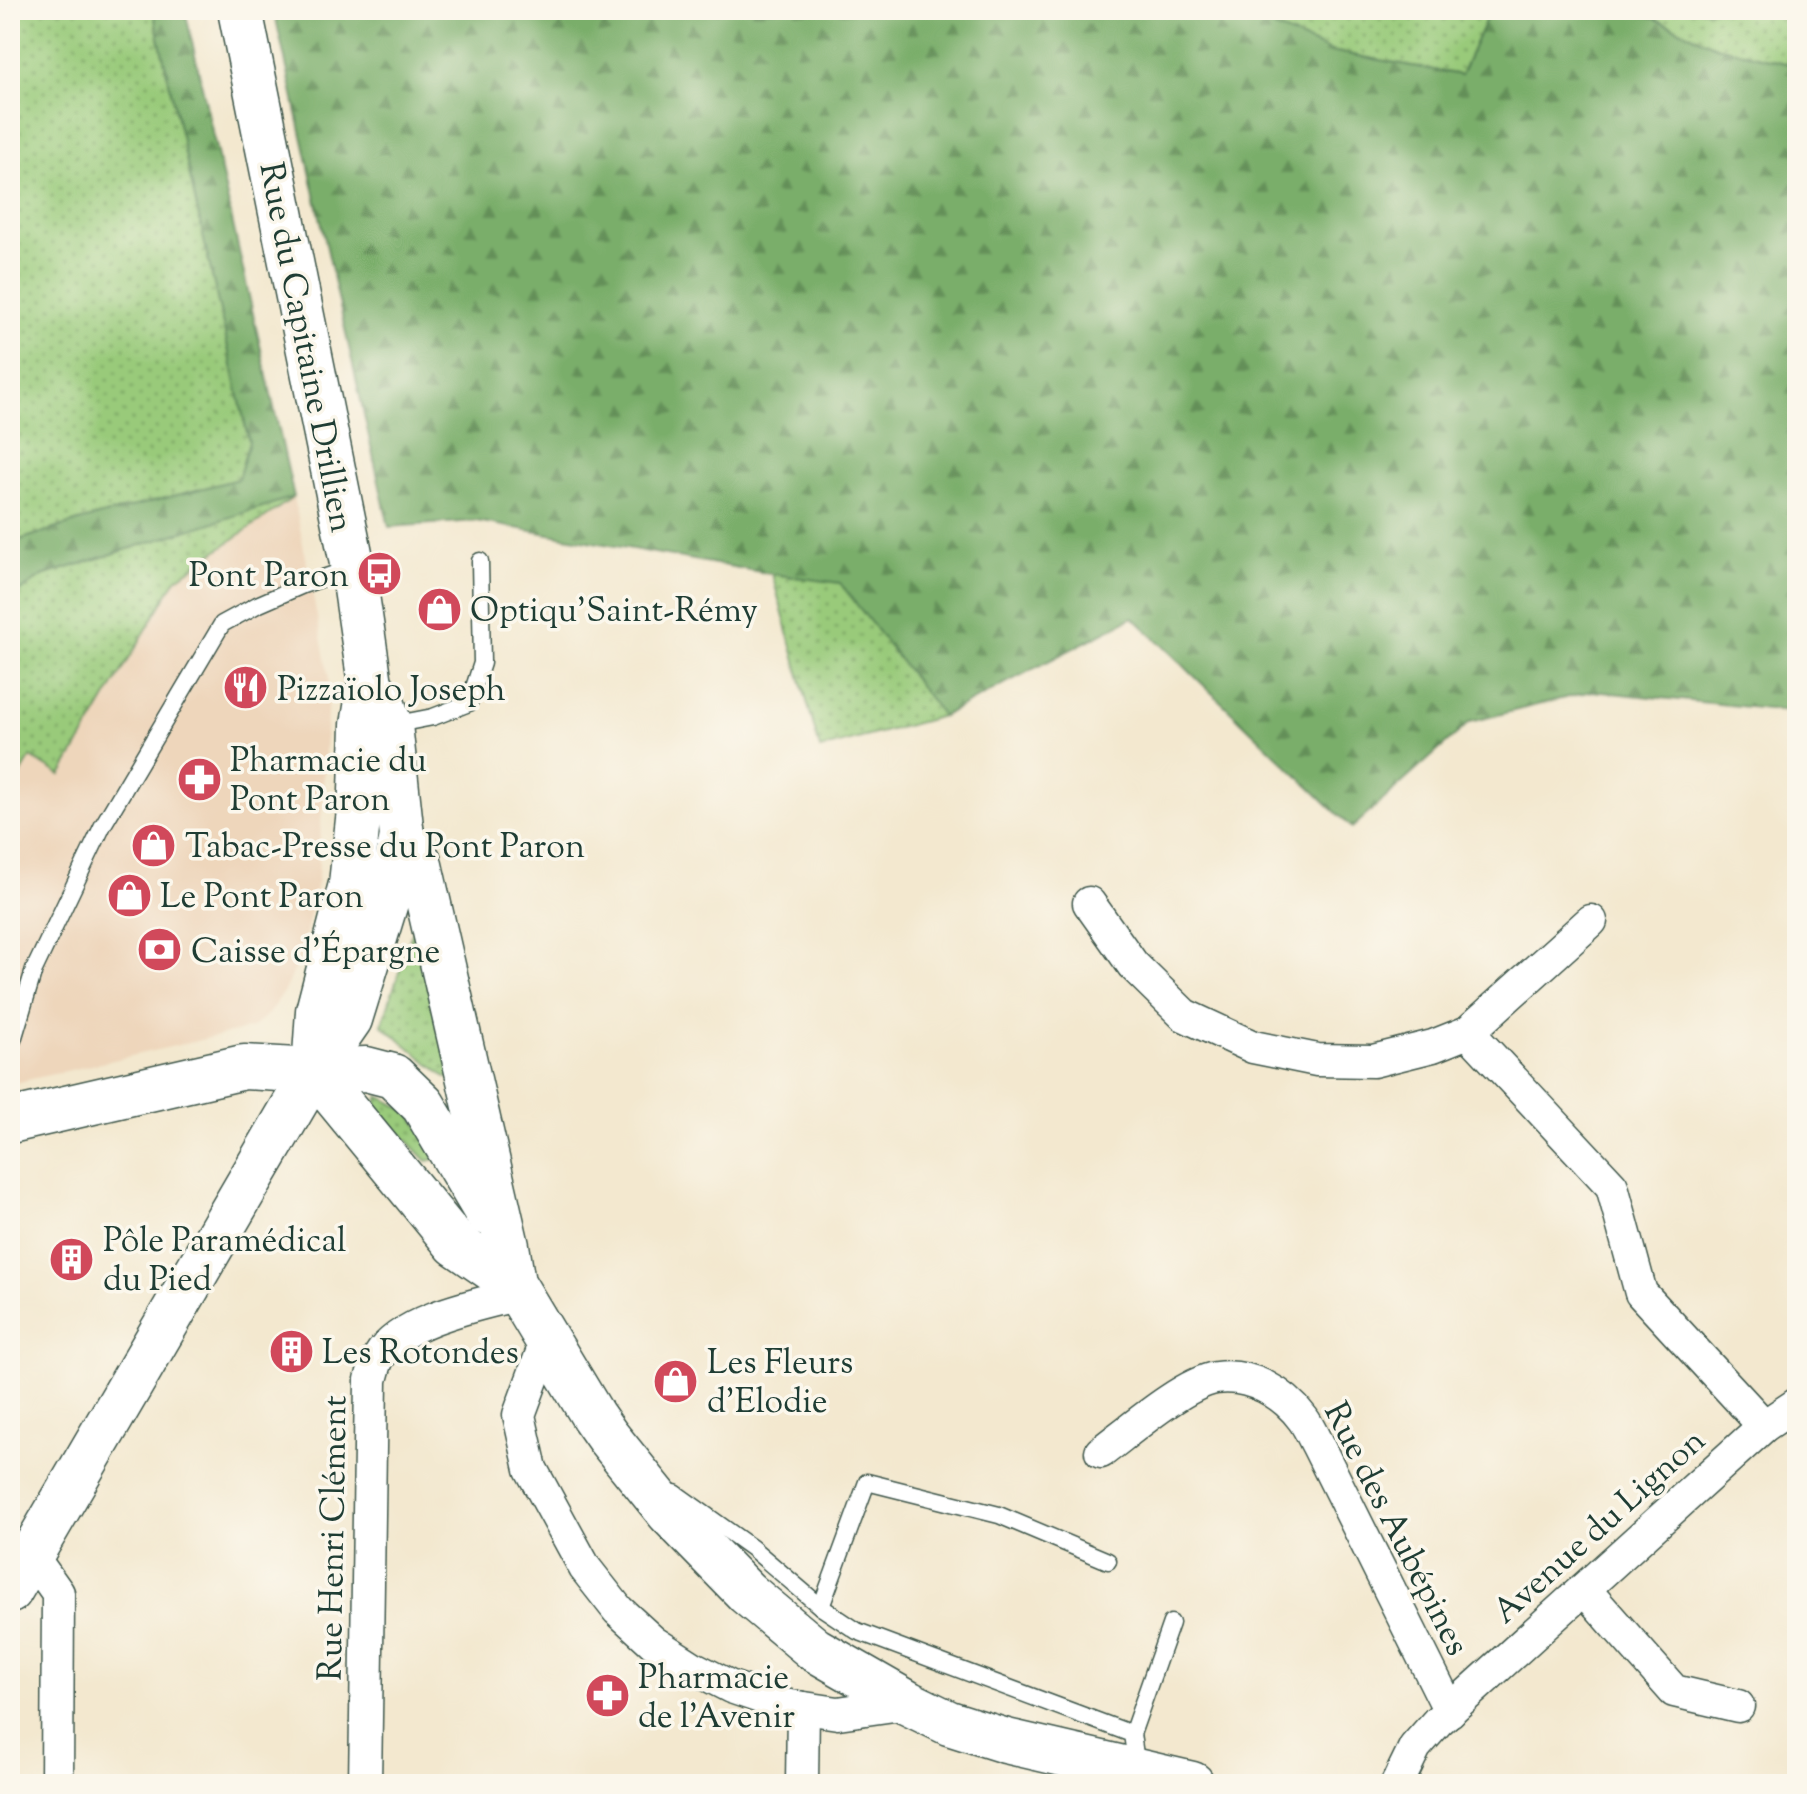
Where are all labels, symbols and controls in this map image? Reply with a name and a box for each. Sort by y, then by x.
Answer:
street label: Rue du Capitaine Drillien [245,158,364,537]
bus stop icon: Pont Paron [356,550,404,598]
place label: Pont Paron [189,553,349,602]
shop icon: Optiqu'Saint-Rémy [415,585,463,633]
place label: Optiqu'Saint-Rémy [470,588,758,637]
restaurant icon: Pizzaïolo Joseph [222,664,270,712]
place label: Pizzaïolo Joseph [277,667,506,716]
place label: Pharmacie du Pont Paron [230,738,427,826]
pharmacy icon: Pharmacie du Pont Paron [175,755,223,803]
shop icon: Tabac-Presse du Pont Paron [130,821,178,869]
place label: Tabac-Presse du Pont Paron [185,824,585,873]
shop icon: Le Pont Paron [105,871,153,919]
place label: Le Pont Paron [160,874,364,923]
bank icon: Caisse d'Épargne [136,926,184,974]
place label: Caisse d'Épargne [191,929,440,978]
place label: Pôle Paramédical du Pied [103,1218,347,1306]
building icon: Pôle Paramédical du Pied [48,1235,96,1283]
building icon: Les Rotondes [267,1327,315,1375]
place label: Les Rotondes [322,1330,519,1379]
place label: Les Fleurs d'Elodie [707,1340,853,1428]
shop icon: Les Fleurs d'Elodie [652,1357,700,1405]
street label: Rue Henri Clément [308,1394,361,1681]
street label: Rue des Aubépines [1310,1394,1480,1665]
street label: Avenue du Lignon [1483,1419,1718,1637]
place label: Pharmacie de l'Avenir [638,1655,795,1743]
pharmacy icon: Pharmacie de l'Avenir [583,1672,631,1720]

